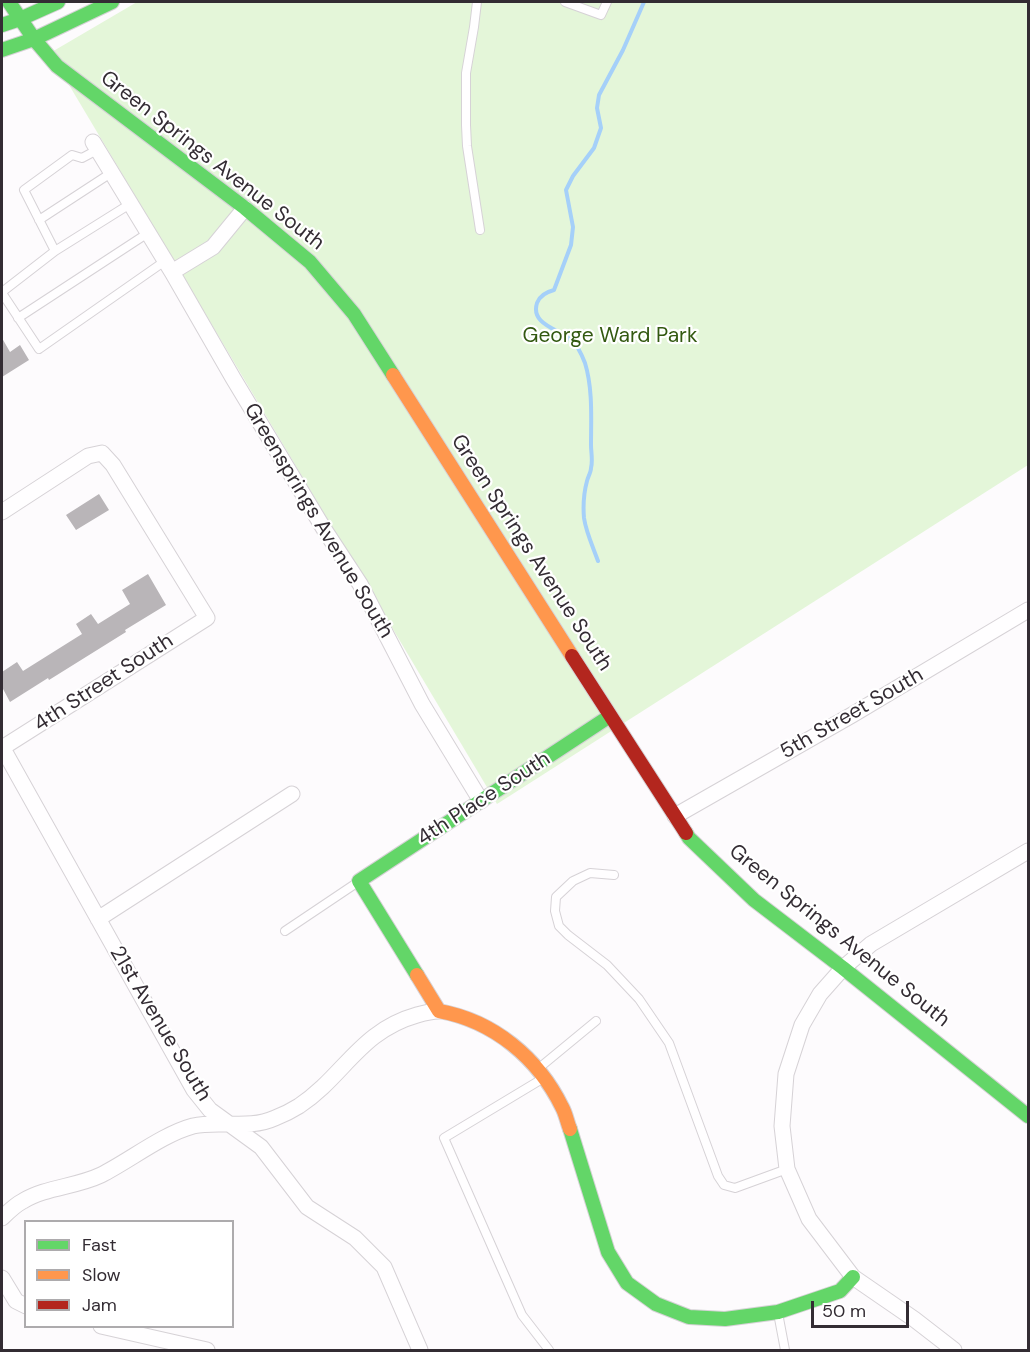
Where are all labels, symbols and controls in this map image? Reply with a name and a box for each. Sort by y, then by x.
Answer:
street label: Green Springs Avenue South [95,66,329,256]
park label: George Ward Park [523,323,697,349]
street label: Greensprings Avenue South [238,399,398,643]
street label: Green Springs Avenue South [445,430,617,676]
street label: 4th Street South [30,629,178,737]
street label: 5th Street South [776,663,928,765]
street label: 4th Place South [413,747,555,851]
street label: Green Springs Avenue South [724,839,954,1033]
street label: 21st Avenue South [104,942,216,1106]
legend [24,1220,234,1328]
text: Fast [82,1233,117,1257]
text: Slow [82,1263,121,1287]
scale bar [814,1289,912,1327]
text: Jam [82,1293,117,1317]
text: 50 m [822,1299,866,1323]

